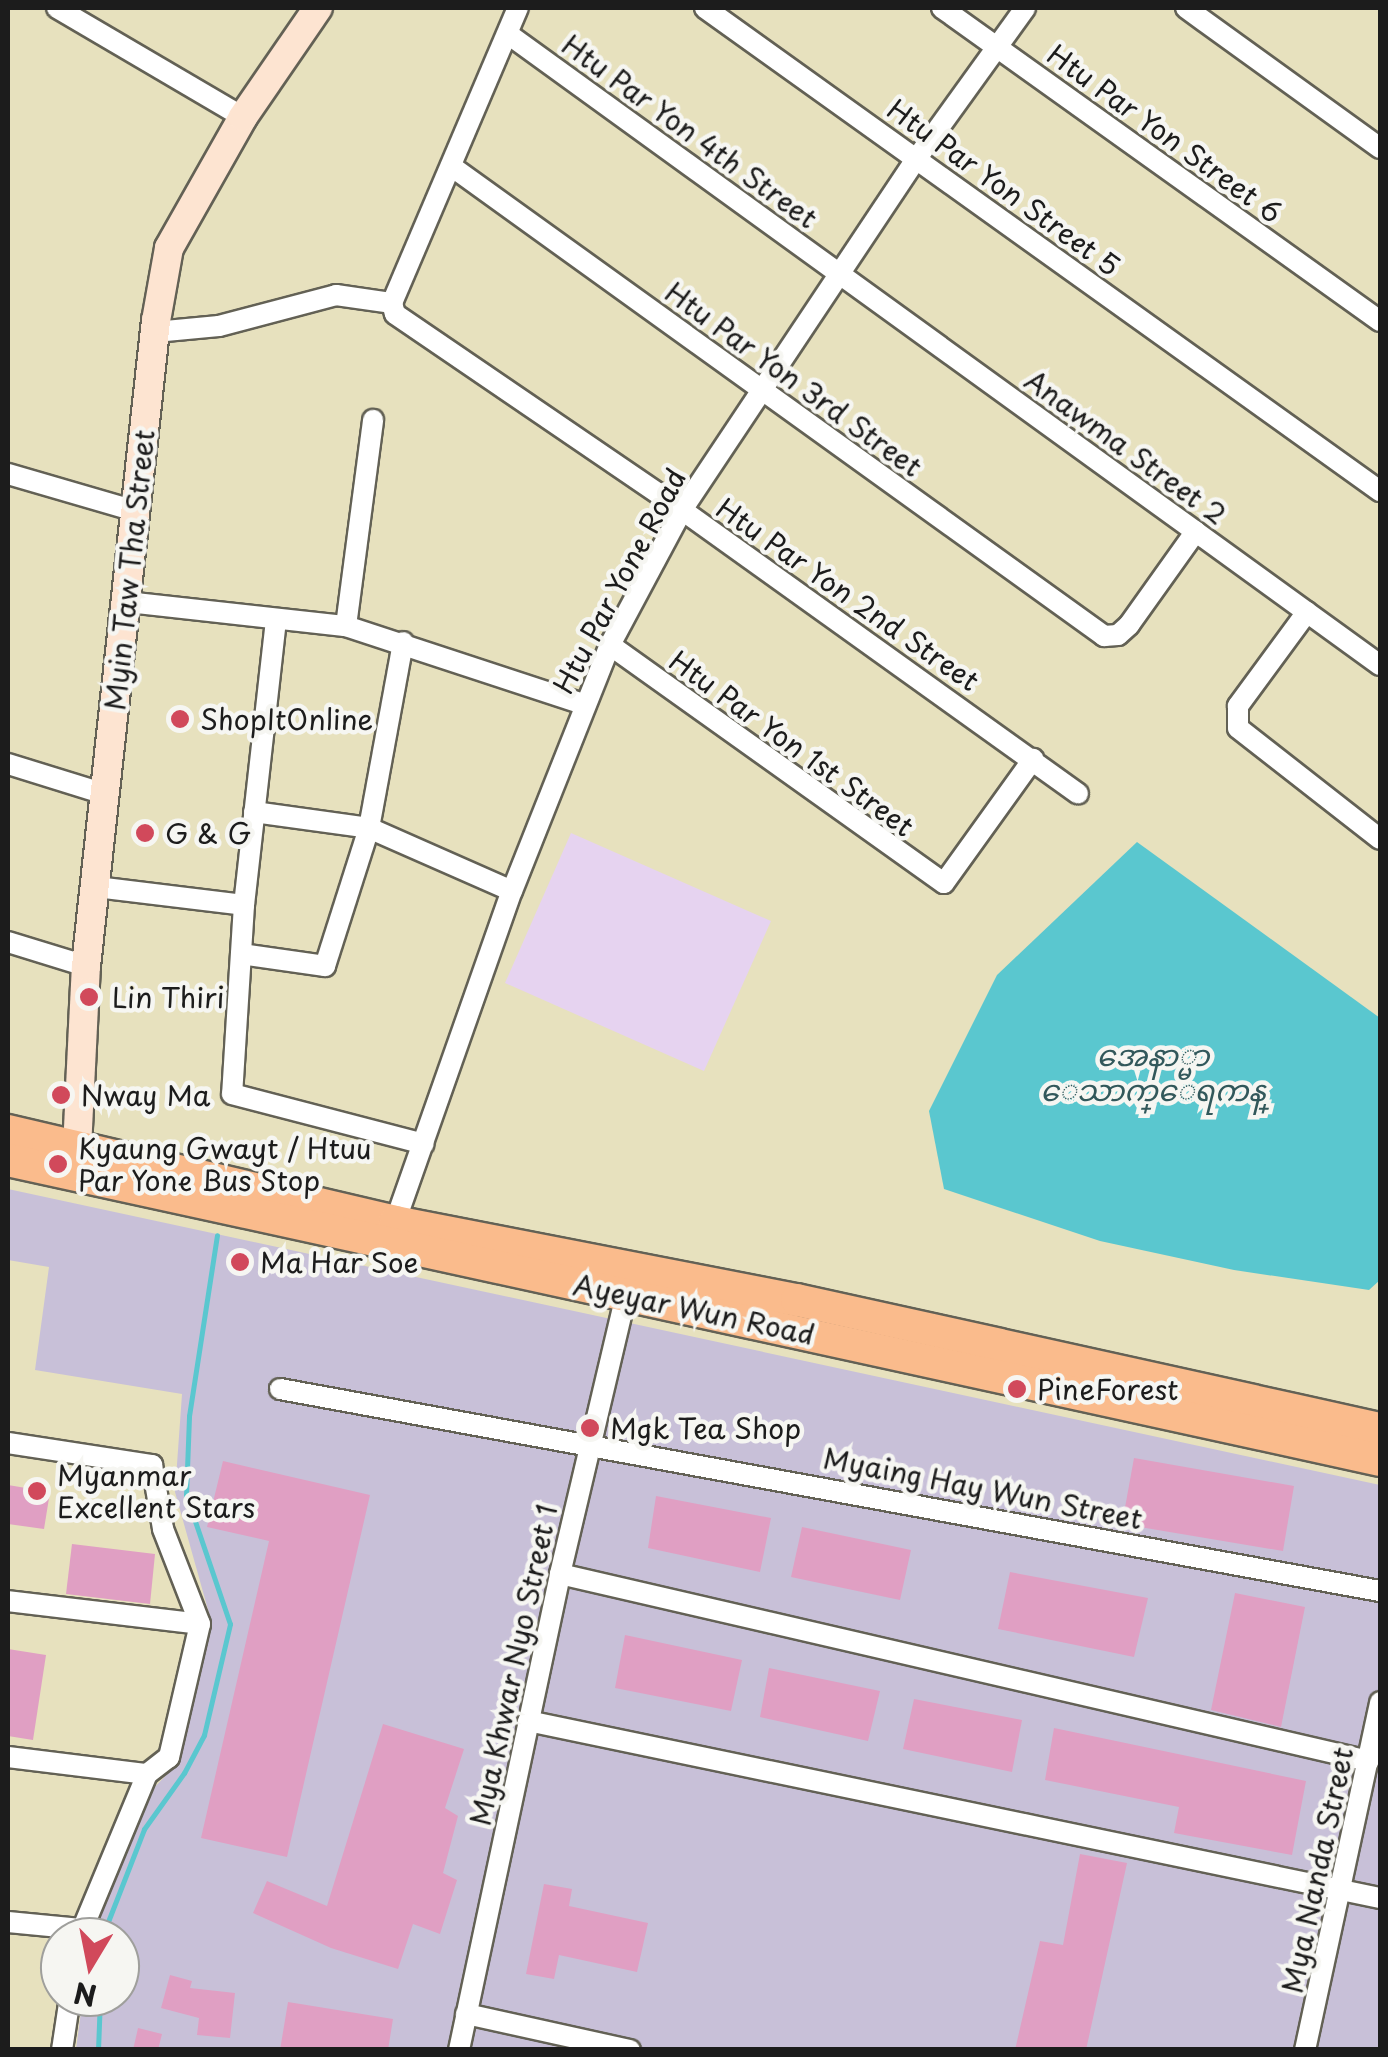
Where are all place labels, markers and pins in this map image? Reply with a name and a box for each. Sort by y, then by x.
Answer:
place label: ShopItOnline [200,702,373,736]
marker: ShopItOnline [169,708,191,730]
place label: G & G [165,816,251,850]
marker: G & G [134,822,156,844]
place label: Lin Thiri [112,980,225,1014]
marker: Lin Thiri [76,984,102,1010]
place label: Nway Ma [81,1078,211,1112]
marker: Nway Ma [50,1084,72,1106]
place label: Kyaung Gwayt / Htuu Par Yone Bus Stop [78,1131,373,1197]
marker: Kyaung Gwayt / Htuu Par Yone Bus Stop [47,1153,69,1175]
place label: Ma Har Soe [260,1245,421,1279]
marker: Ma Har Soe [229,1251,251,1273]
place label: PineForest [1037,1372,1178,1406]
marker: PineForest [1006,1378,1028,1400]
place label: Mgk Tea Shop [610,1411,803,1445]
marker: Mgk Tea Shop [579,1417,601,1439]
place label: Myanmar Excellent Stars [57,1458,256,1524]
marker: Myanmar Excellent Stars [26,1480,48,1502]

